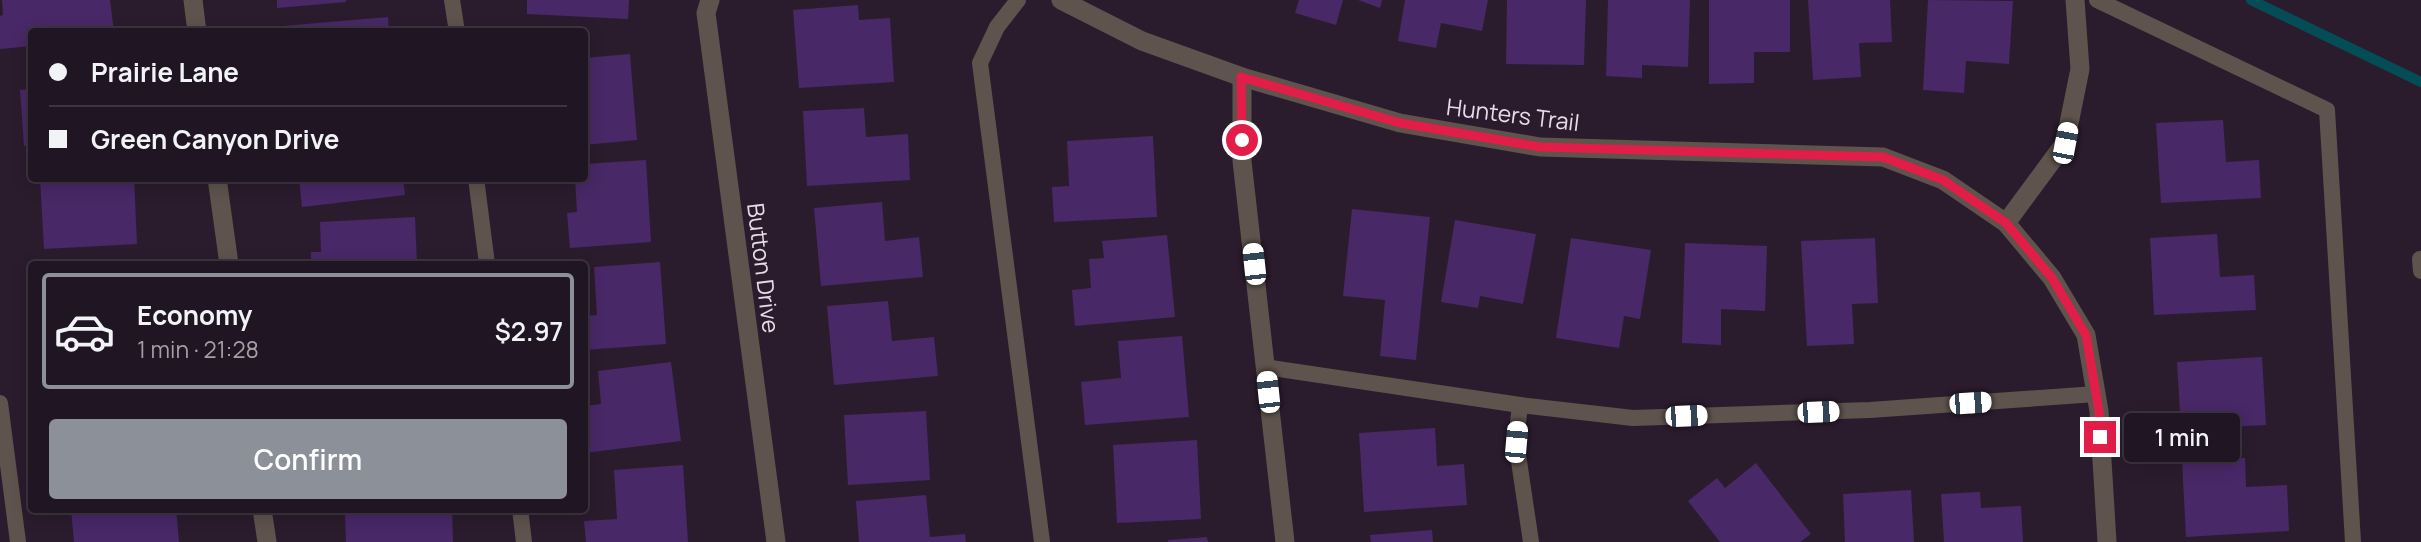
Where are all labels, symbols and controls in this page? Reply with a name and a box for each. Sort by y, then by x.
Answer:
text: Prairie Lane [91,54,239,90]
street label: Hunters Trail [1445,90,1581,138]
car [2051,120,2080,166]
text: Green Canyon Drive [91,121,339,157]
route start [1226,124,1258,156]
street label: Button Drive [740,201,788,335]
car [1242,242,1267,286]
text: Economy [137,297,252,333]
icon: car [53,300,116,363]
text: $2.97 [495,313,563,349]
text: 1 min · 21:28 [137,333,259,365]
car [1256,370,1281,414]
car [1949,391,1992,415]
car [1797,401,1840,423]
car [1665,405,1708,427]
callout: 1 min [2124,412,2240,462]
button: Confirm [49,419,567,499]
car [1504,420,1529,464]
route end [2084,421,2116,453]
text: 1 min [2155,421,2209,453]

